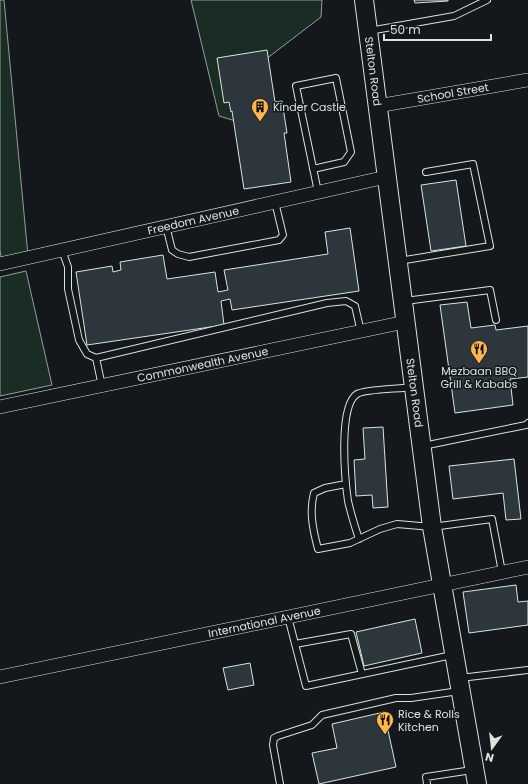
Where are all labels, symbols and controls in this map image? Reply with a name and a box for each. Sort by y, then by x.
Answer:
scale bar [384,16,491,42]
text: 50 m [390,21,421,38]
street label: Stelton Road [361,36,386,107]
street label: School Street [416,79,490,107]
building icon: Kinder Castle [250,97,270,122]
place label: Kinder Castle [273,99,346,115]
street label: Freedom Avenue [146,202,241,239]
restaurant icon: Mezbaan BBQ Grill & Kababs [469,339,489,364]
street label: Commonwealth Avenue [136,343,270,386]
street label: Stelton Road [402,357,427,428]
place label: Mezbaan BBQ Grill & Kababs [441,363,518,392]
street label: International Avenue [207,602,322,641]
place label: Rice & Rolls Kitchen [398,706,460,735]
restaurant icon: Rice & Rolls Kitchen [375,710,395,735]
north arrow [472,728,512,768]
text: N [483,749,495,766]

